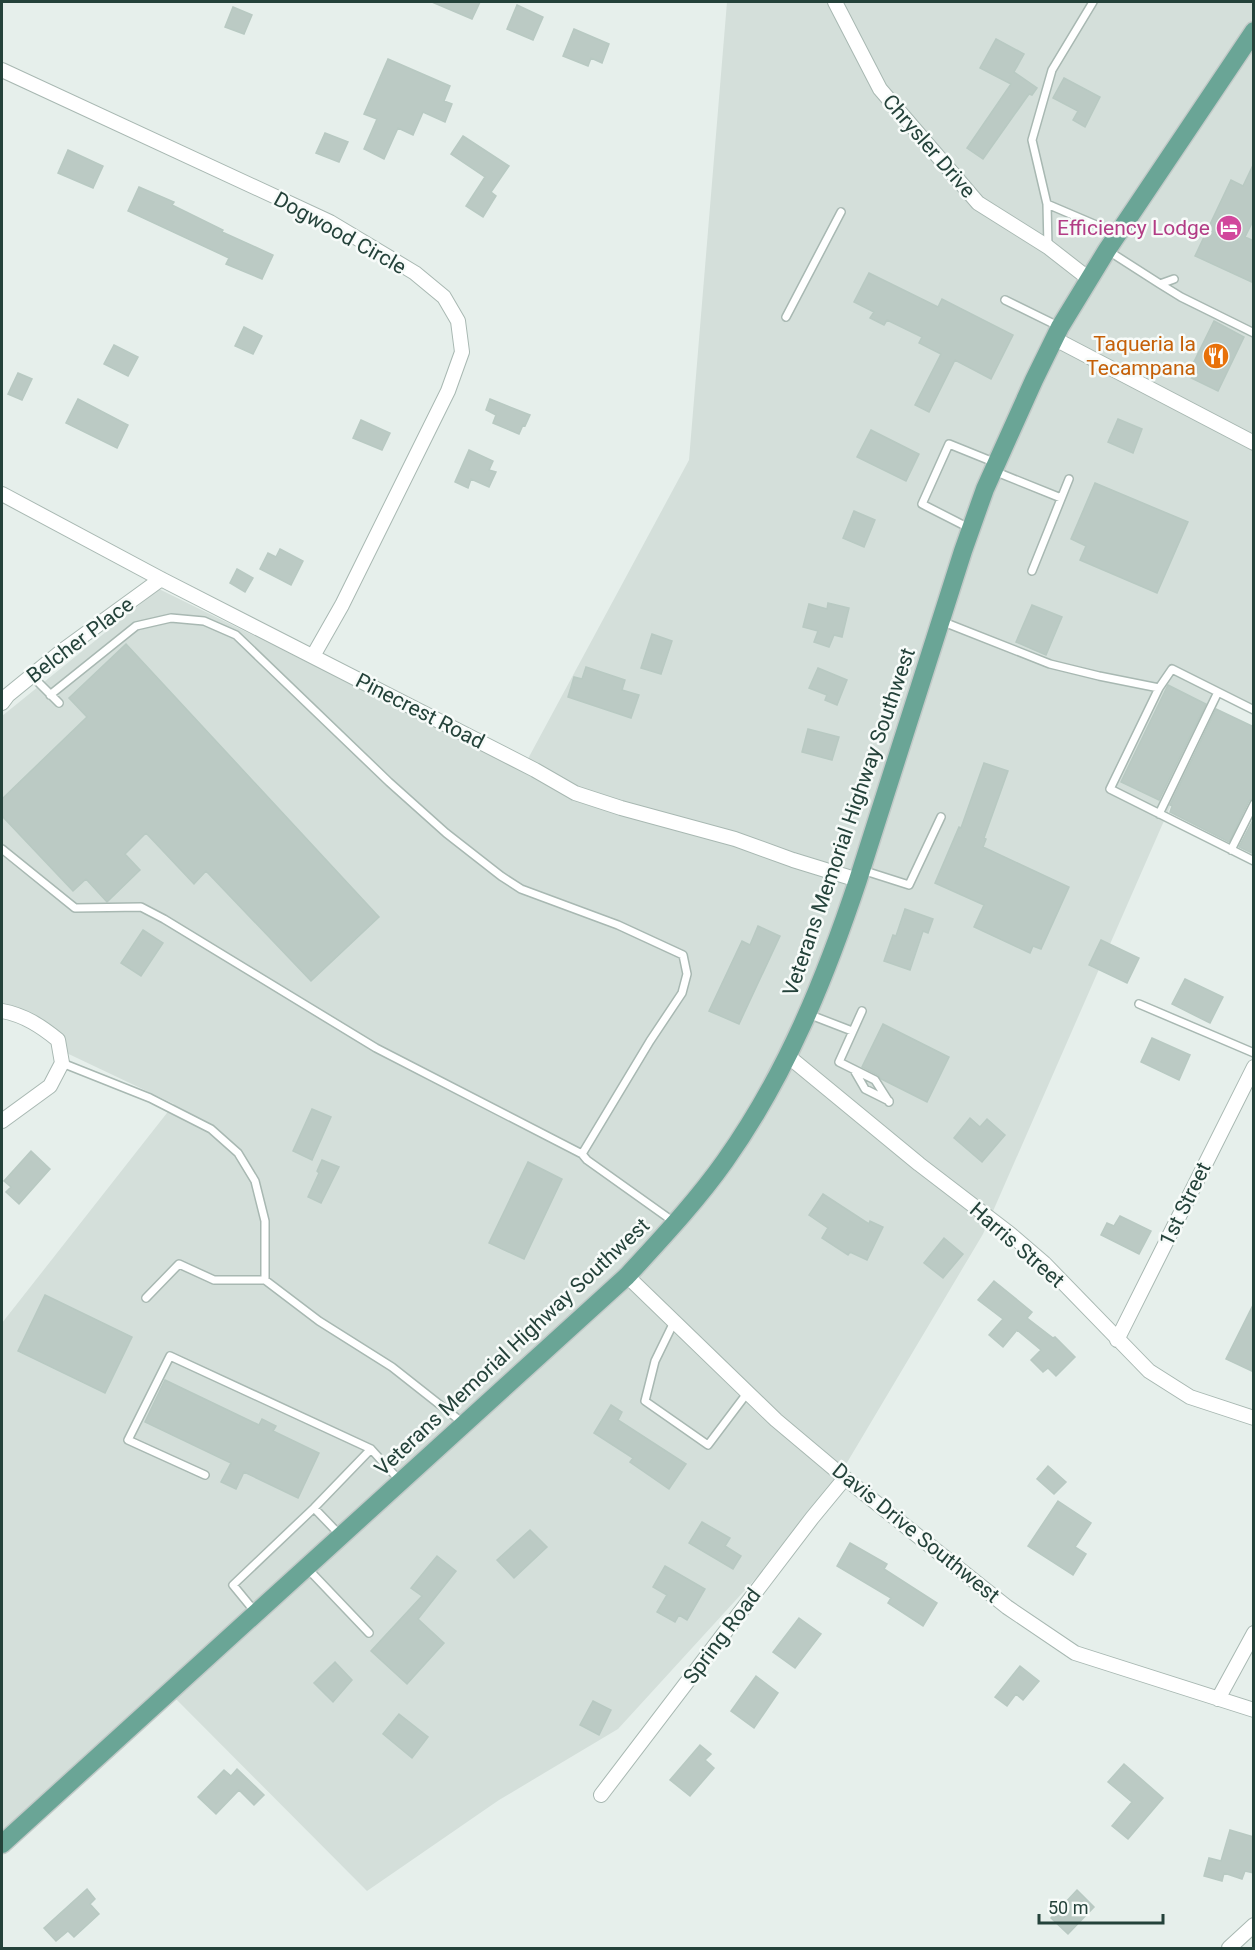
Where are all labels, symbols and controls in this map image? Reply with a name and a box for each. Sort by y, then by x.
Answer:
street label: Chrysler Drive [878,89,980,203]
street label: Dogwood Circle [270,187,410,279]
hotel icon: Efficiency Lodge [1214,213,1244,243]
place label: Efficiency Lodge [1057,216,1210,240]
place label: Taqueria la Tecampana [1086,332,1196,380]
restaurant icon: Taqueria la Tecampana [1201,341,1231,371]
street label: Belcher Place [22,592,138,688]
street label: Veterans Memorial Highway Southwest [778,645,920,999]
street label: Pinecrest Road [352,668,488,754]
street label: 1st Street [1154,1158,1216,1250]
street label: Harris Street [965,1197,1069,1293]
street label: Veterans Memorial Highway Southwest [370,1213,654,1481]
street label: Davis Drive Southwest [828,1458,1004,1608]
street label: Spring Road [678,1584,766,1688]
scale bar [1039,1887,1164,1925]
text: 50 m [1048,1897,1088,1918]

